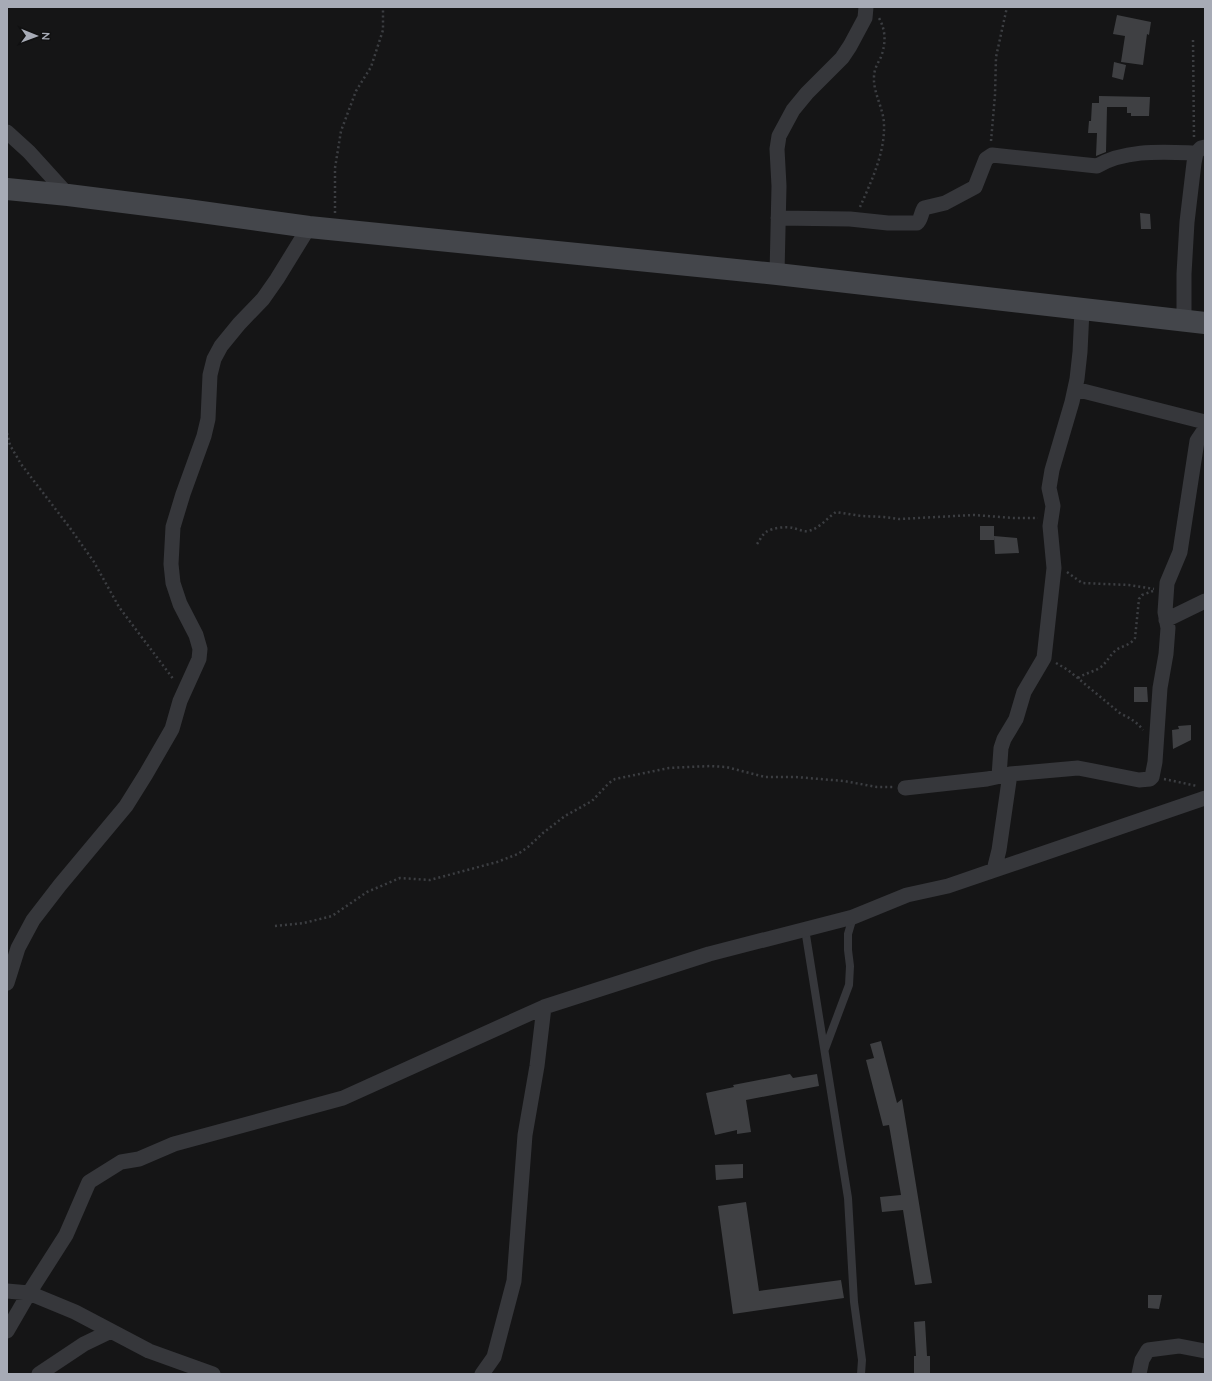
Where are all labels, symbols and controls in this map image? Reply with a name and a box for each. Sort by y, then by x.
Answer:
north arrow [16,16,56,56]
text: N [39,32,53,40]

